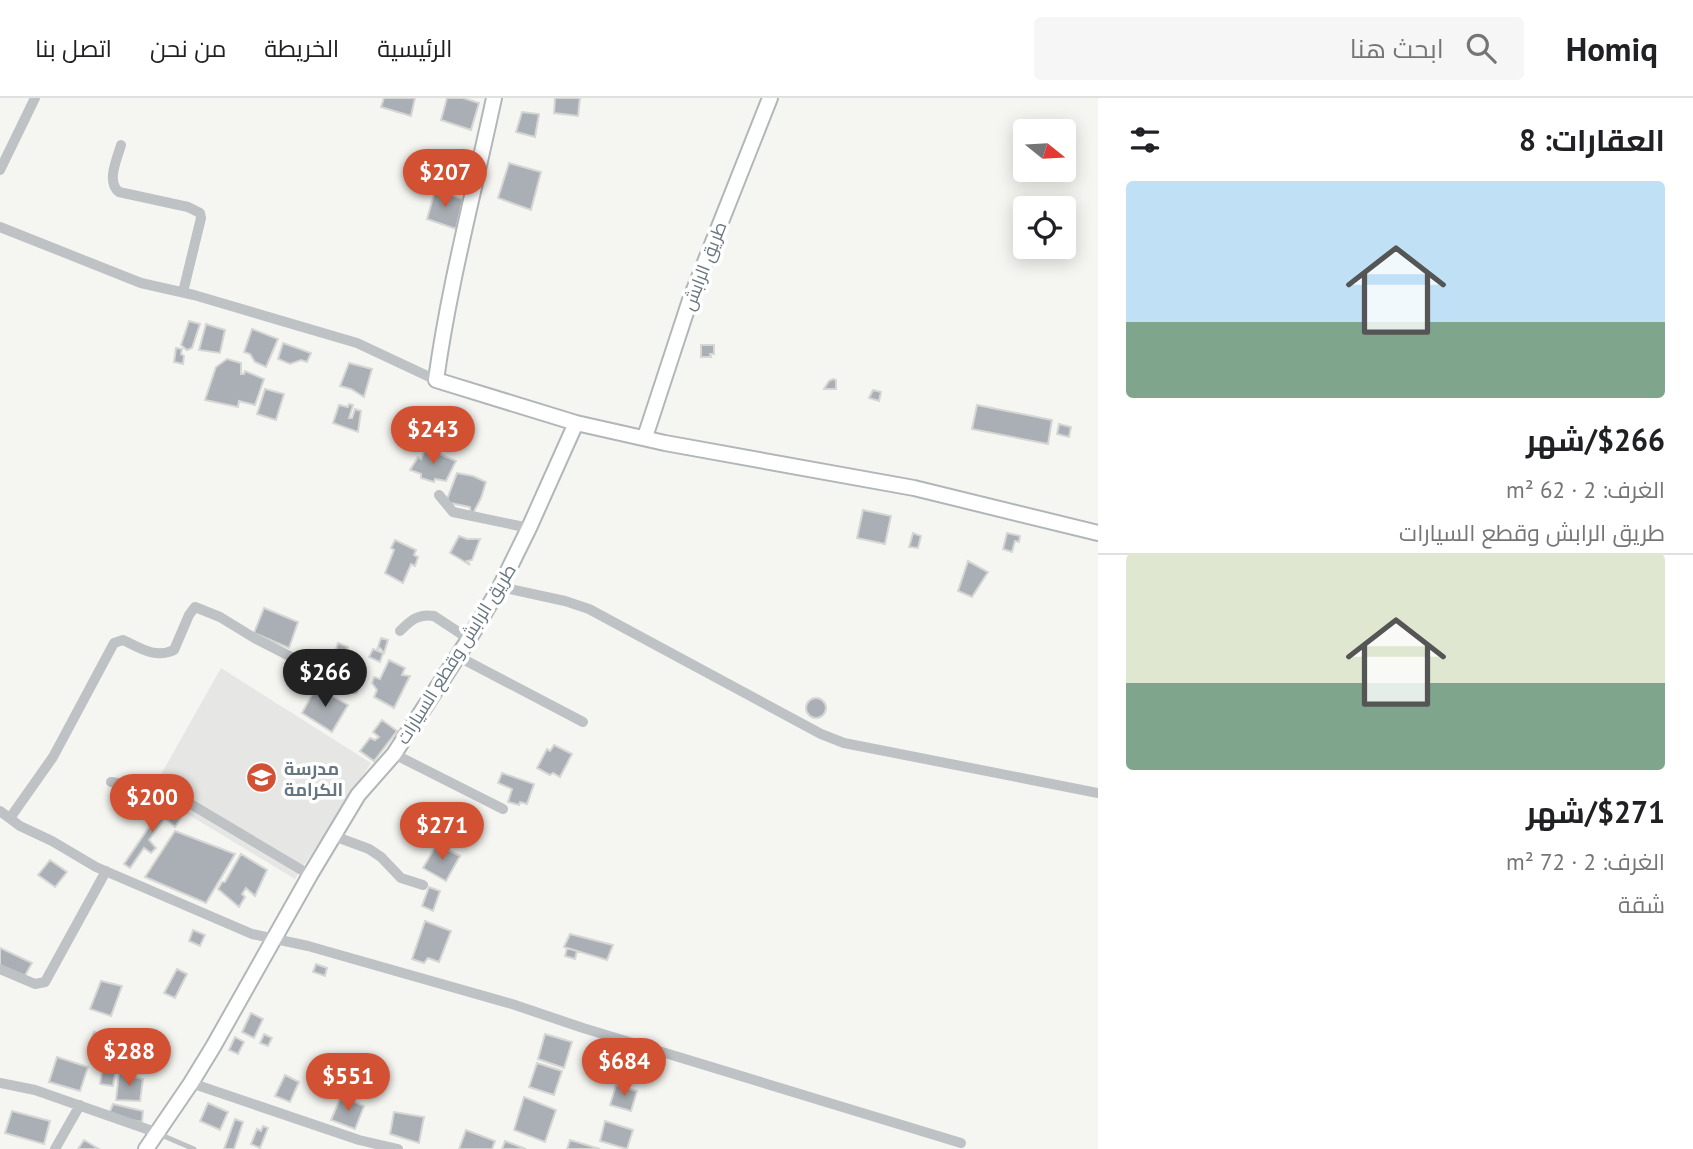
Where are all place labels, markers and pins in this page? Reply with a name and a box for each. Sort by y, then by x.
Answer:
pin: $207 [404,150,486,209]
pin: $243 [392,406,474,466]
pin: $266 [284,650,366,709]
place label: مدرسة الكرامة [284,757,343,801]
school or university icon: مدرسة الكرامة [244,761,278,795]
pin: $200 [111,774,193,834]
pin: $271 [401,802,483,862]
pin: $288 [88,1028,170,1088]
pin: $684 [583,1038,665,1098]
pin: $551 [307,1054,389,1113]

